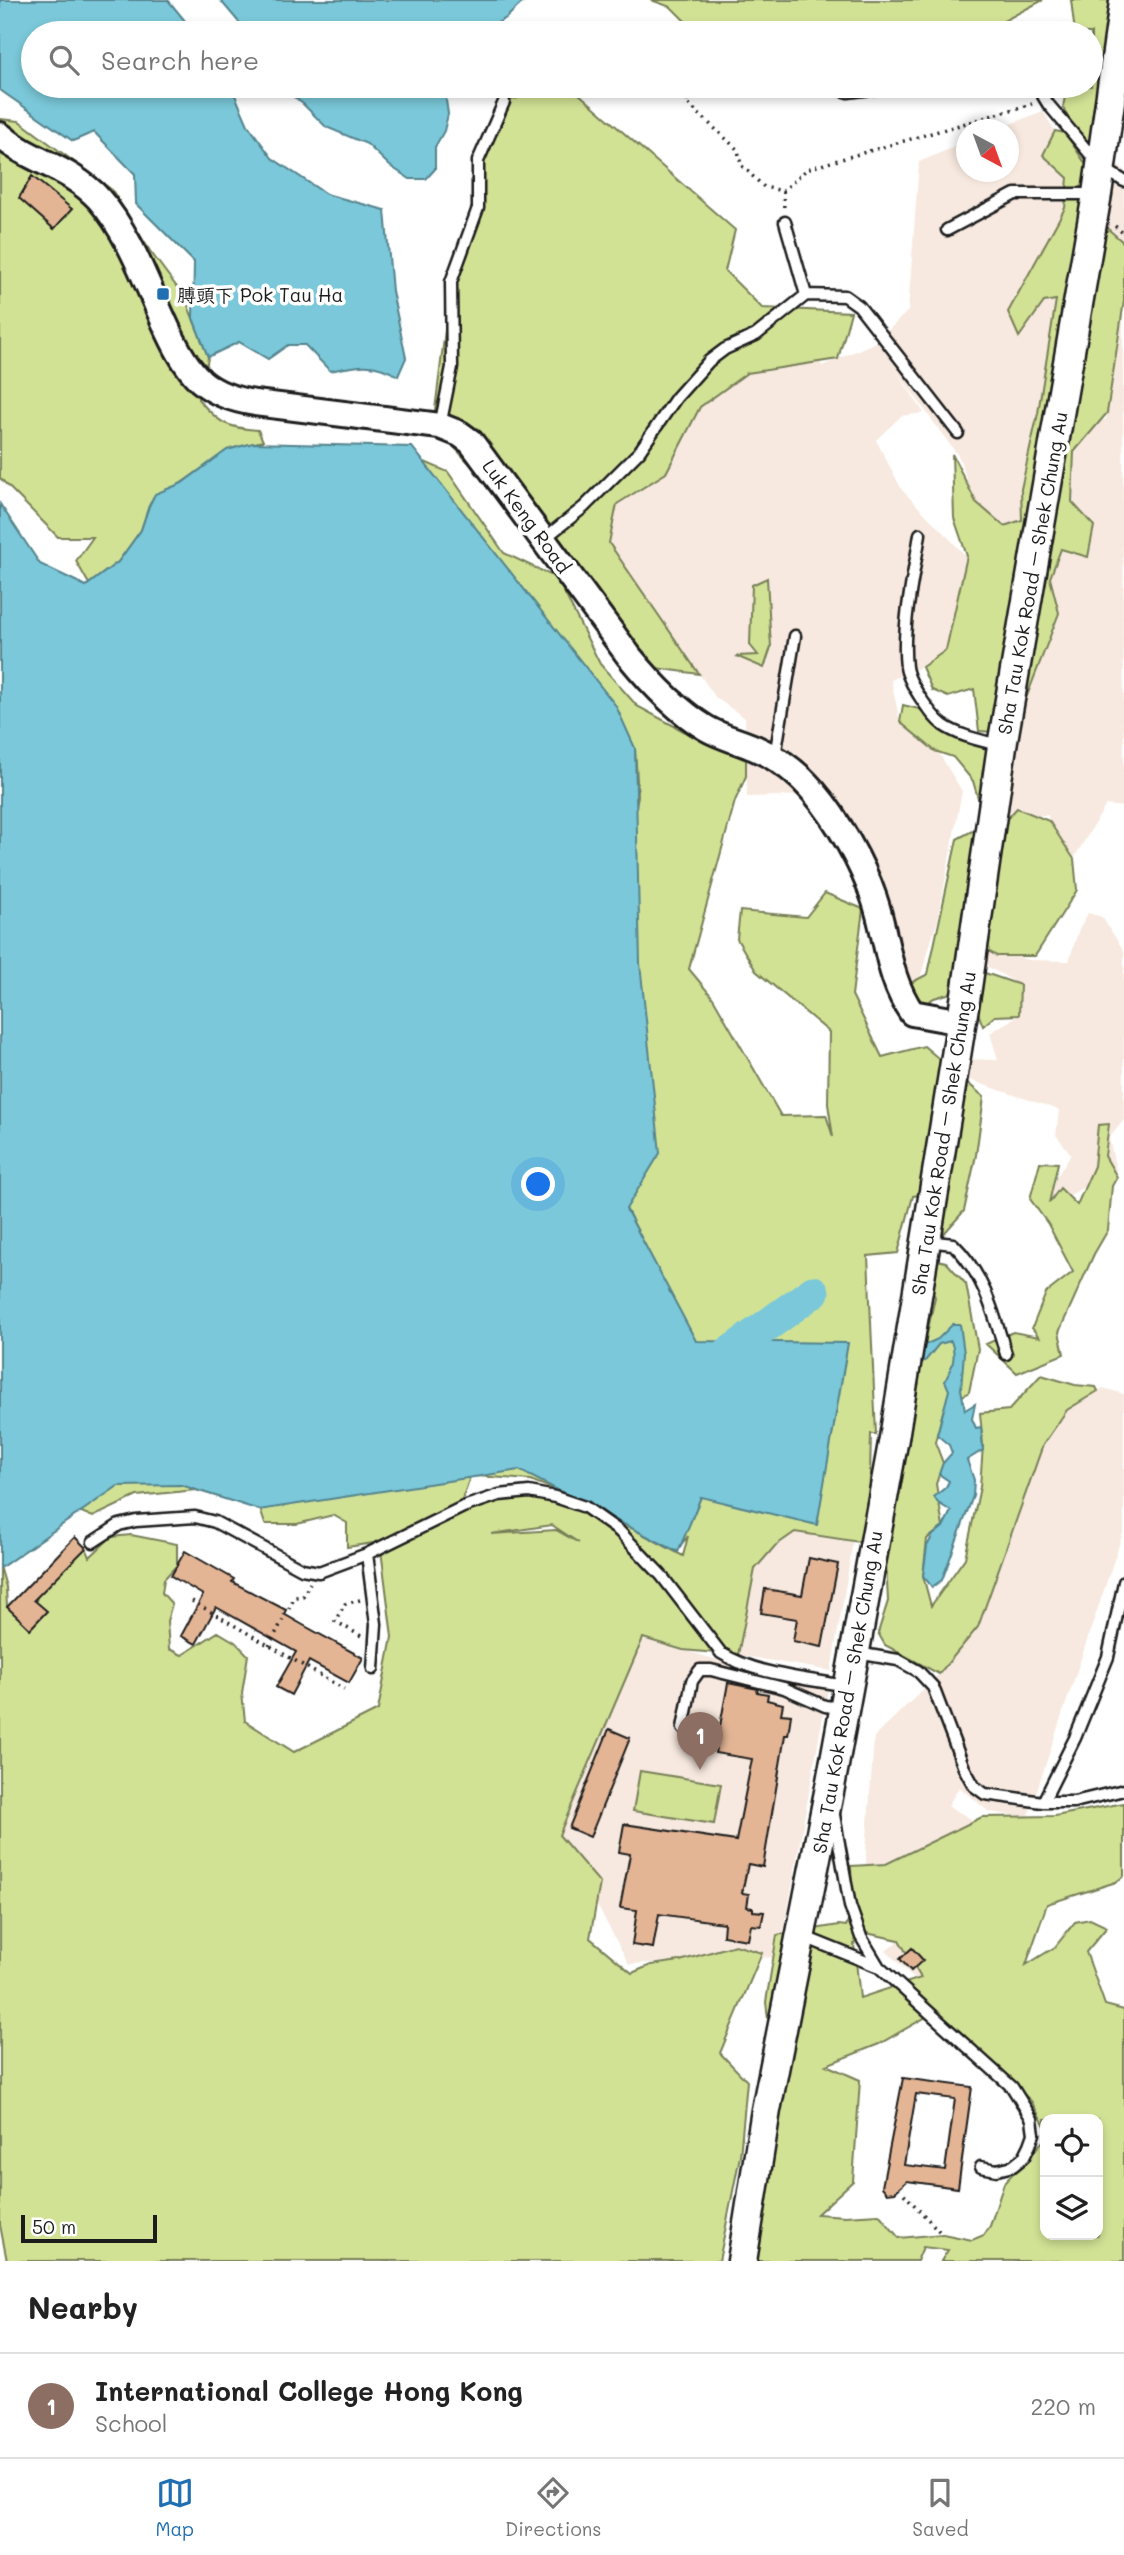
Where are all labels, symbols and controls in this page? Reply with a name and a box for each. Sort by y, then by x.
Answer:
search box [21,21,1103,98]
icon: search [45,41,83,79]
text: Search here [101,43,259,77]
north arrow [956,119,1019,182]
place label: 膊頭下 Pok Tau Ha [177,282,343,307]
marker: 膊頭下 Pok Tau Ha [155,286,171,302]
street label: Sha Tau Kok Road – Shek Chung Au [991,410,1073,736]
street label: Luk Keng Road [477,454,577,578]
street label: Sha Tau Kok Road – Shek Chung Au [905,969,981,1297]
your location [521,1167,555,1201]
street label: Sha Tau Kok Road – Shek Chung Au [806,1529,888,1855]
pin: 1 [677,1712,723,1770]
map controls [1040,2114,1103,2240]
button: locate [1040,2114,1103,2177]
button: layers [1040,2177,1103,2240]
scale bar [21,2212,158,2244]
text: 50 m [32,2214,76,2239]
text: Nearby [28,2287,138,2327]
text: International College Hong Kong [95,2374,523,2408]
text: 1 [46,2391,56,2421]
text: 220 m [1030,2391,1096,2421]
text: School [95,2408,168,2438]
tab: Map [155,2474,194,2541]
tab: Directions [505,2474,601,2541]
tab: Saved [912,2474,969,2541]

